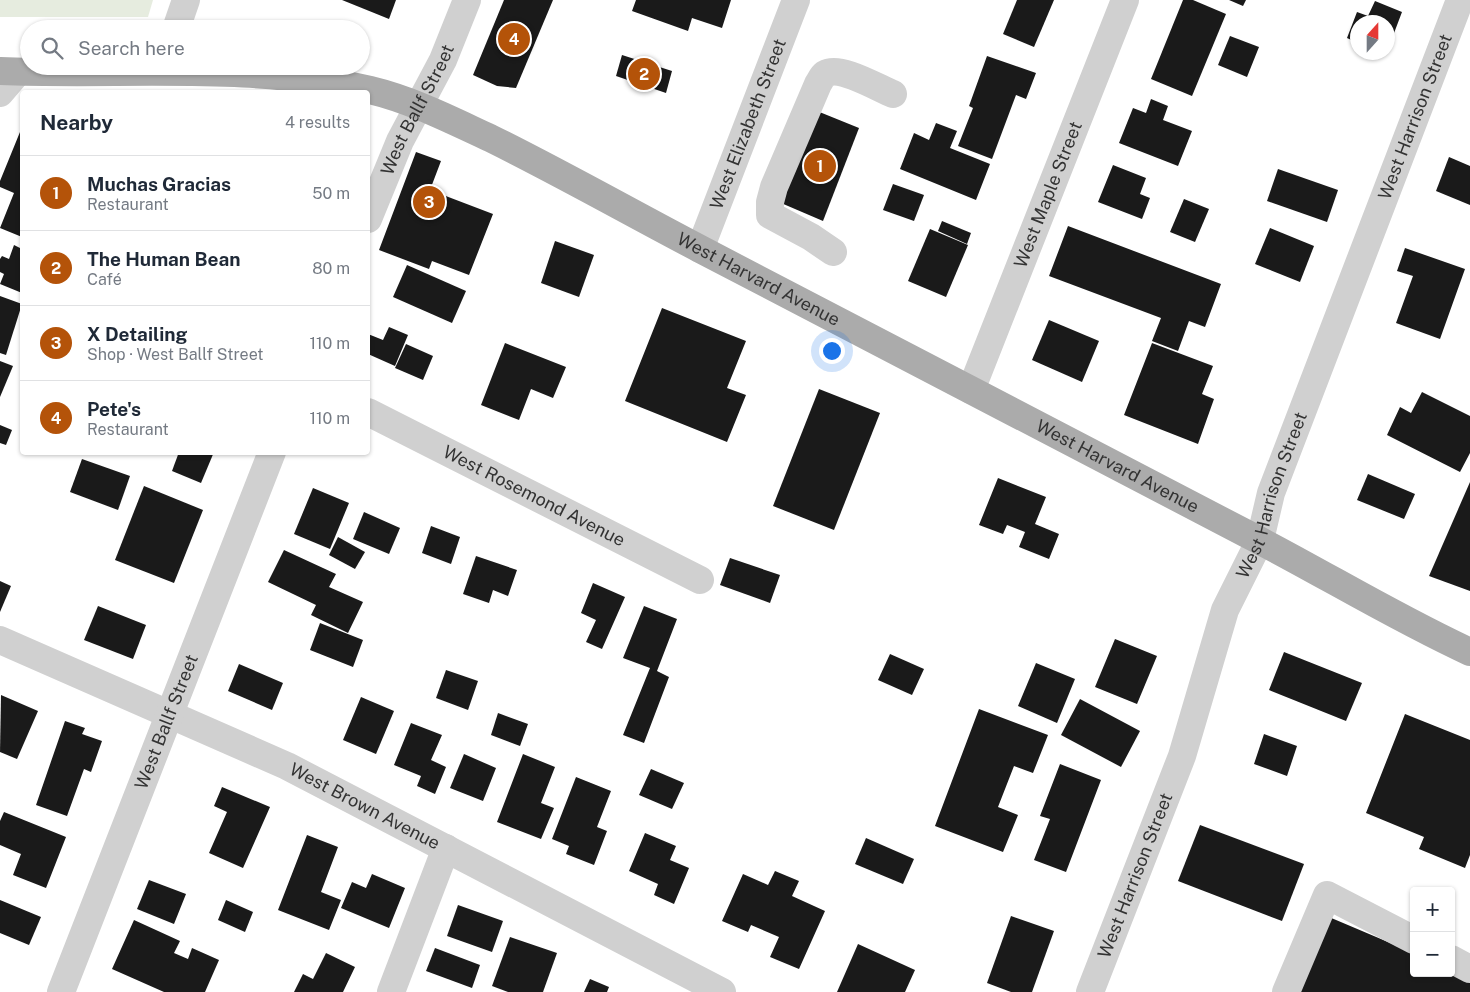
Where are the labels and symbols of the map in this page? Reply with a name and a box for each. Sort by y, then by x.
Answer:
north arrow [1350,15,1395,60]
pin: 4 [498,20,530,58]
street label: West Harrison Street [1374,31,1456,202]
street label: West Elizabeth Street [705,35,790,212]
street label: West Ballf Street [376,41,458,178]
pin: 2 [628,55,660,93]
street label: West Maple Street [1009,118,1086,271]
pin: 1 [804,147,836,185]
pin: 3 [413,183,445,221]
street label: West Harvard Avenue [674,228,844,330]
your location [819,338,845,364]
street label: West Harrison Street [1232,409,1311,582]
street label: West Harvard Avenue [1033,415,1203,517]
street label: West Rosemond Avenue [440,441,629,550]
street label: West Ballf Street [130,651,202,792]
street label: West Brown Avenue [286,758,444,854]
street label: West Harrison Street [1093,790,1177,961]

